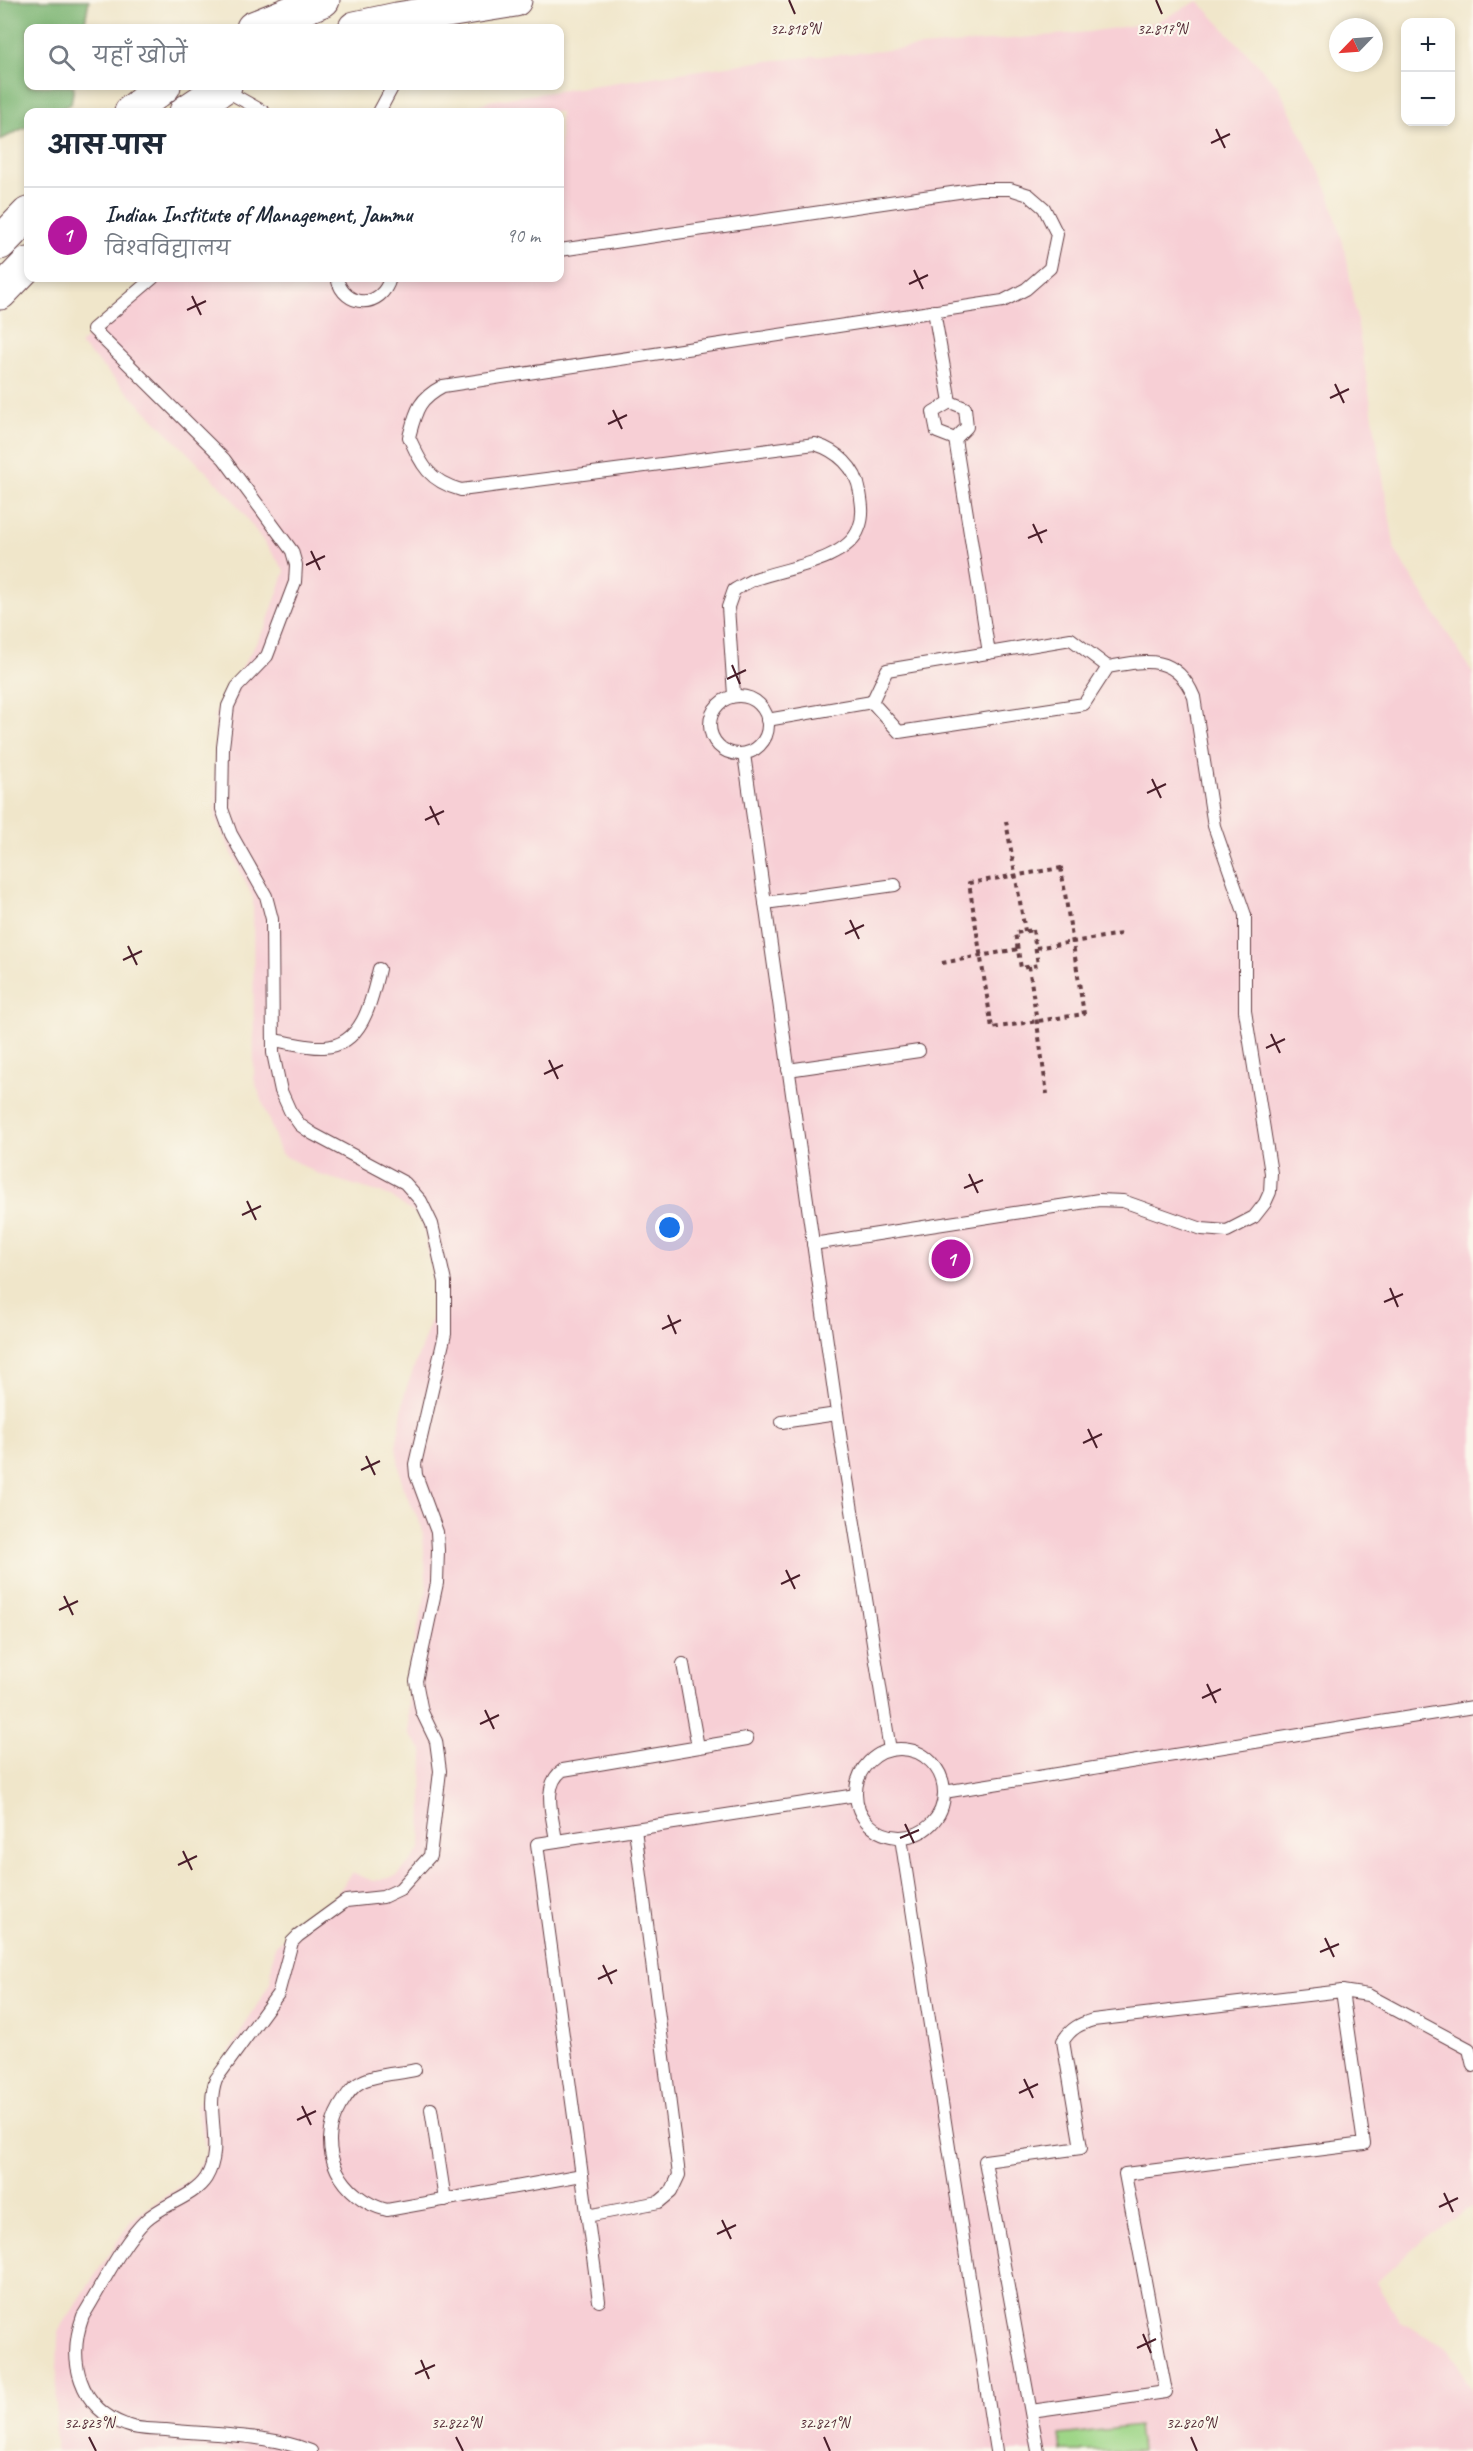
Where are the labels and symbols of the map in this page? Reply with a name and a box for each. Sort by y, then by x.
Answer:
north arrow [1329,18,1383,72]
text: 32.818°N [770,20,823,39]
text: 32.817°N [1137,20,1190,39]
your location [655,1213,684,1242]
pin: 1 [932,1236,970,1282]
text: 32.823°N [64,2414,117,2433]
text: 32.822°N [431,2414,484,2433]
text: 32.821°N [799,2414,852,2433]
text: 32.820°N [1166,2414,1219,2433]

